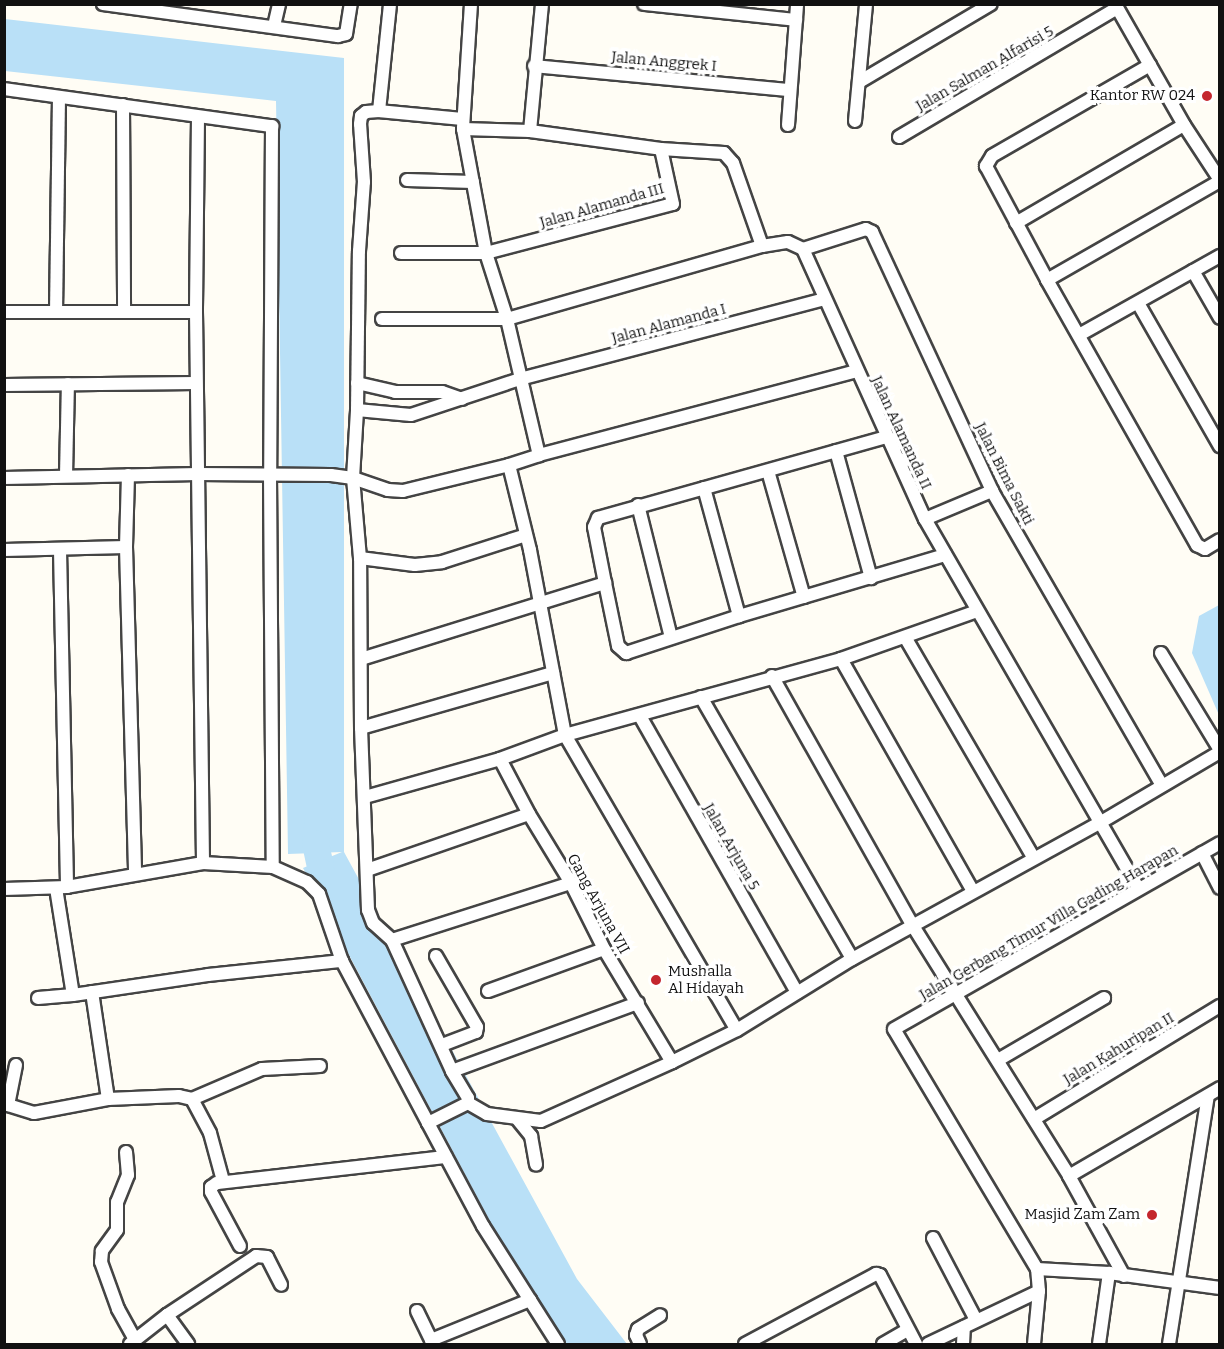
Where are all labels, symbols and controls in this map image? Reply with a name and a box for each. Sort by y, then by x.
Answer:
street label: Jalan Salman Alfarisi 5 [913,22,1057,116]
street label: Jalan Anggrek I [611,48,717,76]
place label: Kantor RW 024 [1090,87,1195,105]
marker: Kantor RW 024 [1200,89,1214,103]
street label: Jalan Alamanda III [538,180,666,232]
street label: Jalan Alamanda I [610,300,728,348]
street label: Jalan Alamanda II [867,374,935,492]
street label: Jalan Bima Sakti [971,420,1037,528]
street label: Jalan Arjuna 5 [699,801,763,893]
street label: Jalan Gerbang Timur Villa Gading Harapan [917,841,1181,1005]
street label: Gang Arjuna VII [563,851,633,957]
place label: Mushalla Al Hidayah [668,962,744,997]
marker: Mushalla Al Hidayah [649,973,663,987]
street label: Jalan Kahuripan II [1061,1009,1177,1089]
place label: Masjid Zam Zam [1025,1206,1140,1224]
marker: Masjid Zam Zam [1145,1208,1159,1222]

